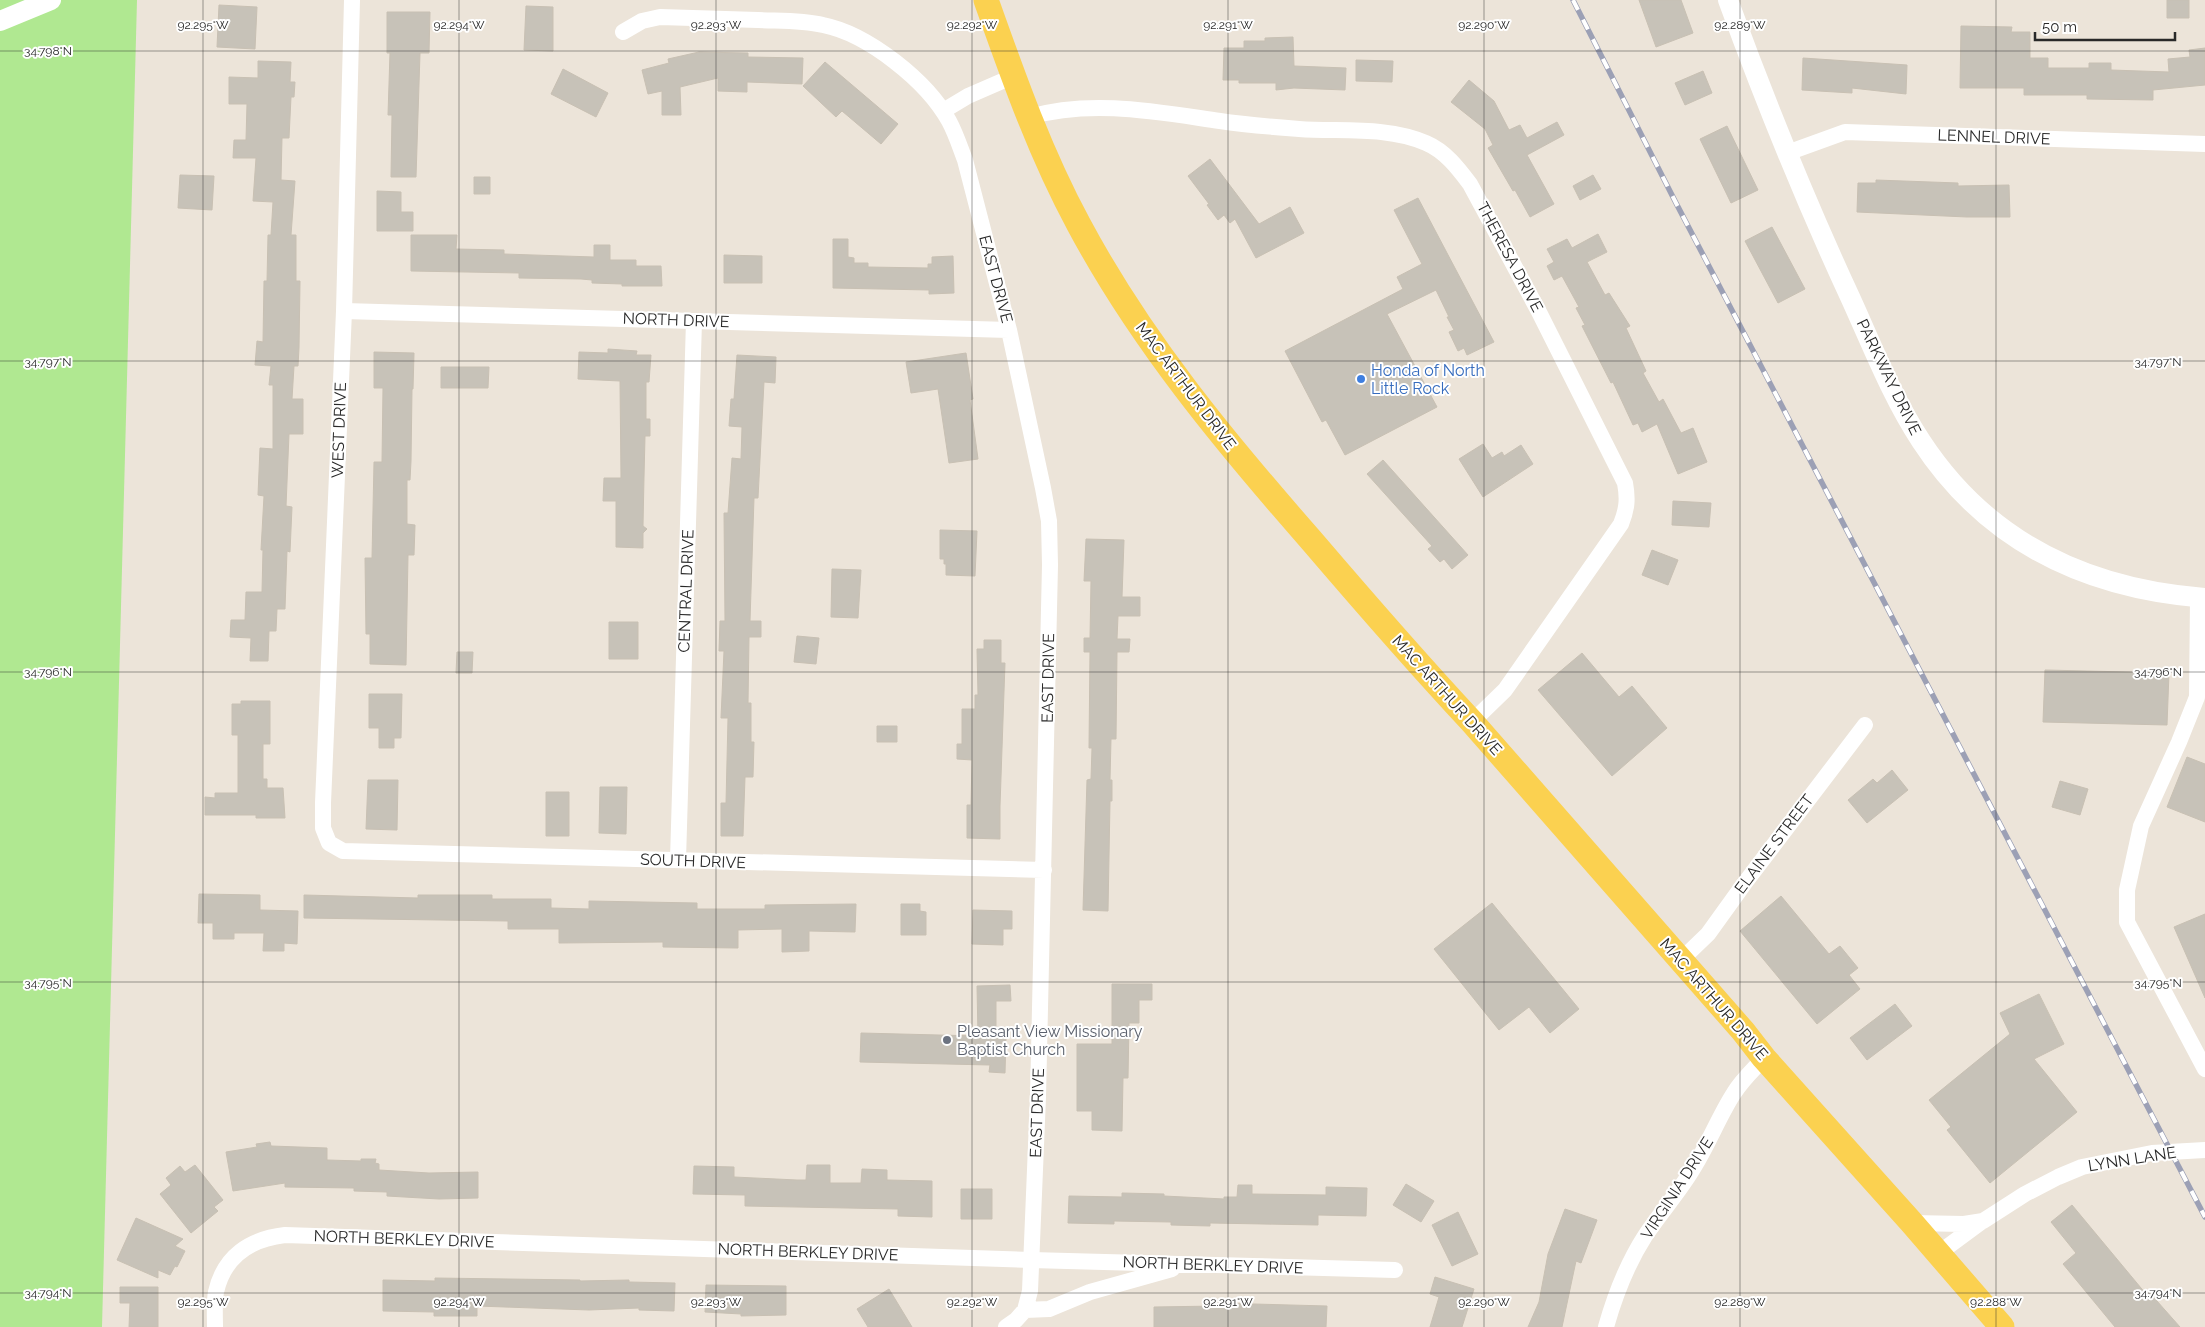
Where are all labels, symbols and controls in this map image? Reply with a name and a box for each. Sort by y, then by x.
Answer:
scale bar [2035,10,2175,42]
text: 92.295°W [177,18,229,32]
text: 92.294°W [434,18,485,32]
text: 92.293°W [691,18,742,32]
text: 92.292°W [947,18,998,32]
text: 92.291°W [1203,18,1253,32]
text: 92.290°W [1458,18,1510,32]
text: 92.289°W [1714,18,1766,32]
text: 50 m [2042,18,2077,36]
text: 34.798°N [24,44,72,58]
street label: LENNEL DRIVE [1937,126,2051,148]
street label: THERESA DRIVE [1473,199,1547,315]
street label: EAST DRIVE [975,233,1017,325]
street label: NORTH DRIVE [622,309,730,331]
street label: PARKWAY DRIVE [1853,316,1925,438]
street label: MAC ARTHUR DRIVE [1132,318,1240,454]
text: 34.797°N [24,355,72,369]
text: 34.797°N [2134,355,2182,369]
place label: Honda of North Little Rock [1371,361,1485,398]
marker: Honda of North Little Rock [1355,373,1367,385]
street label: WEST DRIVE [328,381,350,478]
street label: CENTRAL DRIVE [674,529,698,653]
street label: MAC ARTHUR DRIVE [1388,631,1506,759]
street label: EAST DRIVE [1038,633,1058,723]
text: 34.796°N [24,665,72,679]
text: 34.796°N [2134,665,2182,679]
street label: ELAINE STREET [1731,791,1818,897]
street label: SOUTH DRIVE [640,850,747,872]
street label: MAC ARTHUR DRIVE [1656,934,1772,1064]
text: 34.795°N [24,976,72,990]
text: 34.795°N [2134,976,2182,990]
place label: Pleasant View Missionary Baptist Church [957,1022,1143,1059]
marker: Pleasant View Missionary Baptist Church [941,1034,953,1046]
street label: EAST DRIVE [1026,1067,1048,1158]
street label: VIRGINIA DRIVE [1637,1133,1717,1243]
street label: LYNN LANE [2087,1143,2178,1175]
street label: NORTH BERKLEY DRIVE [313,1226,495,1252]
street label: NORTH BERKLEY DRIVE [717,1239,899,1265]
street label: NORTH BERKLEY DRIVE [1122,1252,1304,1278]
text: 34.794°N [24,1286,72,1300]
text: 34.794°N [2134,1286,2182,1300]
text: 92.295°W [177,1295,229,1309]
text: 92.294°W [434,1295,485,1309]
text: 92.293°W [691,1295,742,1309]
text: 92.292°W [947,1295,998,1309]
text: 92.291°W [1203,1295,1253,1309]
text: 92.290°W [1458,1295,1510,1309]
text: 92.289°W [1714,1295,1766,1309]
text: 92.288°W [1970,1295,2022,1309]

